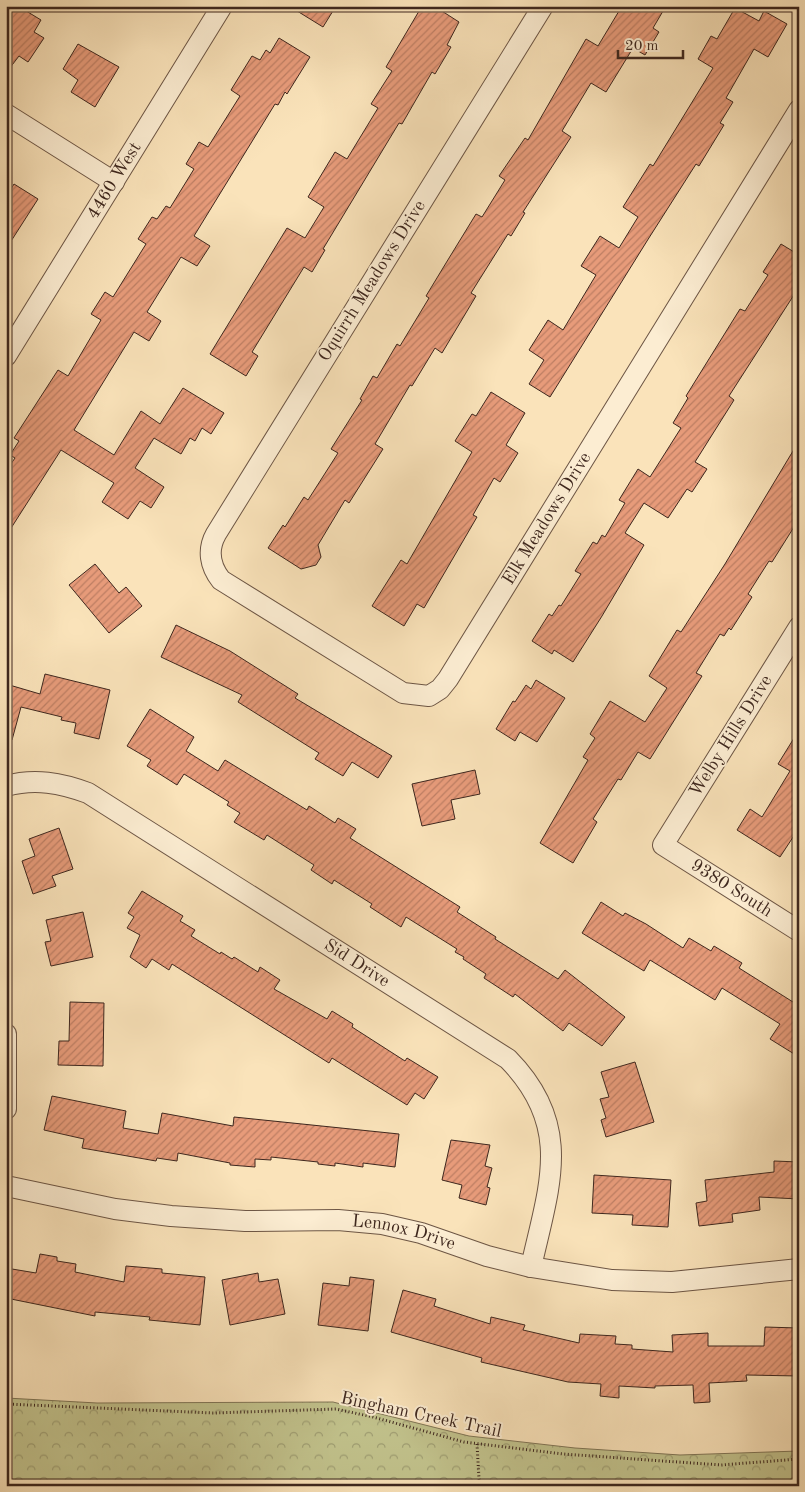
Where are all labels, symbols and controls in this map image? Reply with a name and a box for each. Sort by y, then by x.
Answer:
scale bar [618,28,682,60]
text: 20 m [625,39,659,54]
street label: 4460 West [84,139,145,222]
street label: Oquirrh Meadows Drive [315,197,429,365]
street label: Elk Meadows Drive [499,449,594,588]
street label: Welby Hills Drive [686,672,776,800]
street label: 9380 South [688,856,776,921]
street label: Sid Drive [321,936,393,991]
street label: Lennox Drive [351,1212,458,1253]
street label: Bingham Creek Trail [339,1389,503,1441]

